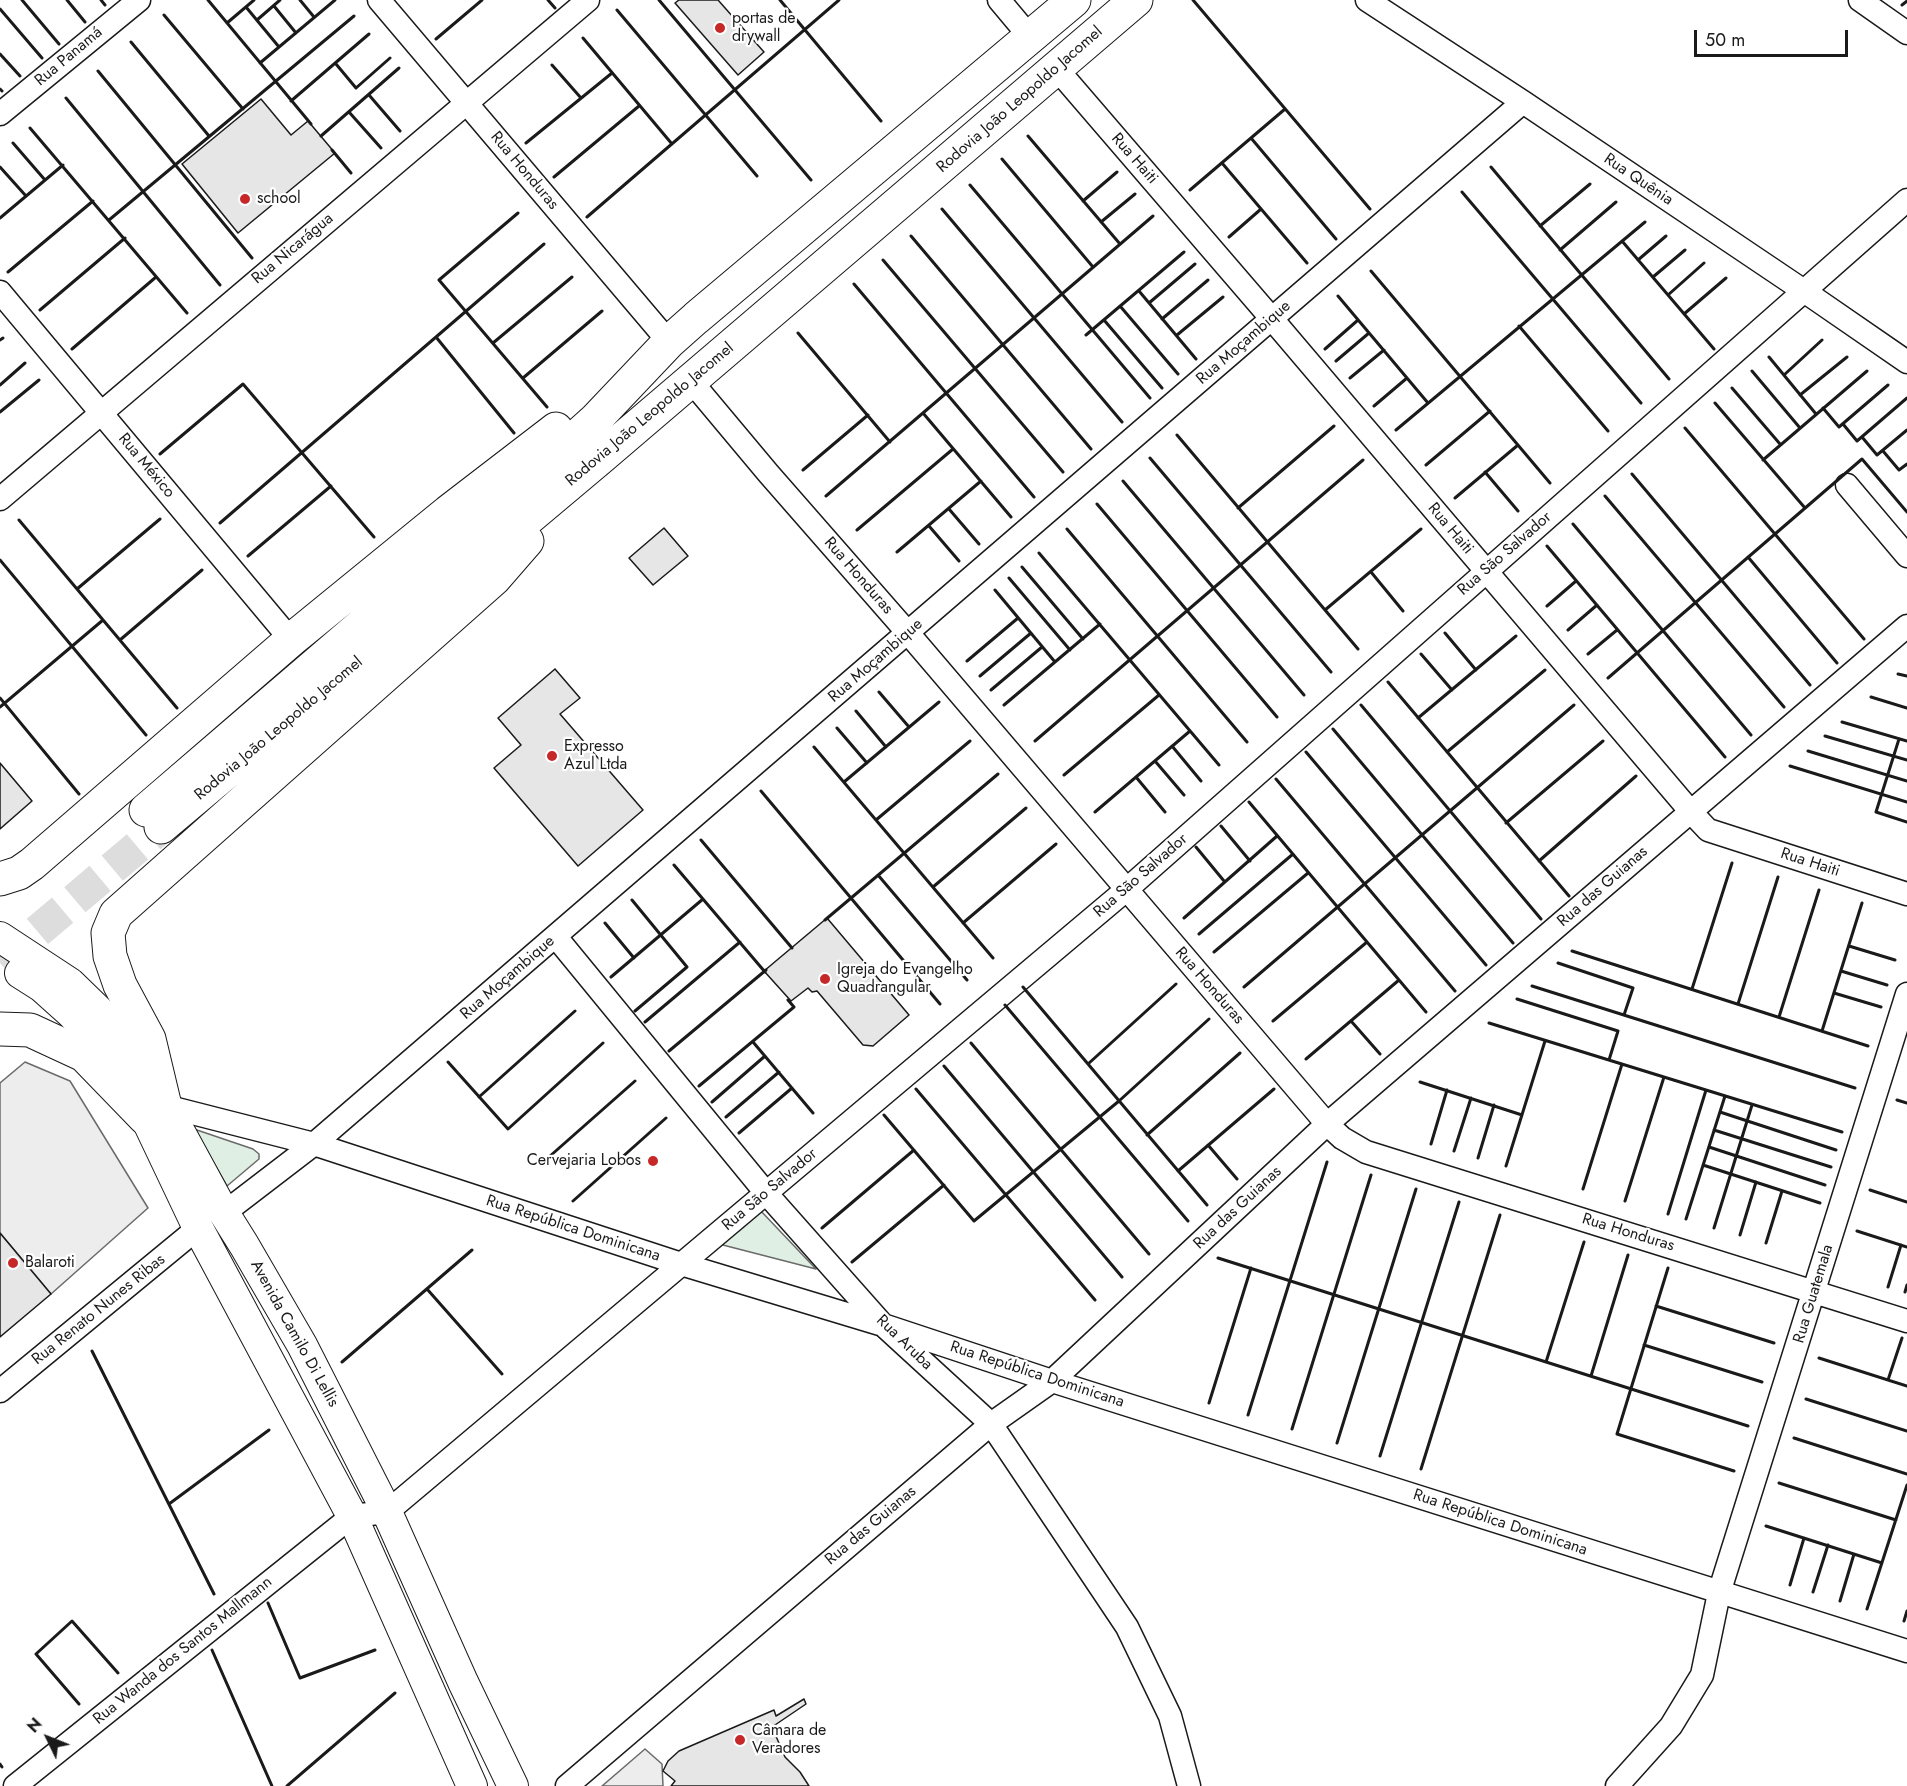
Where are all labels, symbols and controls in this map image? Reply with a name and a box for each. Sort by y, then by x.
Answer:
place label: portas de drywall [732,9,795,47]
scale bar [1697,18,1852,56]
marker: portas de drywall [713,21,727,35]
street label: Rua Panamá [31,23,107,91]
street label: Rodovia João Leopoldo Jacomel [933,23,1107,177]
text: 50 m [1705,27,1745,53]
street label: Rua Honduras [486,128,562,214]
street label: Rua Haiti [1107,130,1161,188]
street label: Rua Quênia [1600,150,1676,210]
place label: school [257,189,301,209]
marker: school [238,192,252,206]
street label: Rua Nicarágua [248,209,338,289]
street label: Rua Moçambique [1193,297,1295,389]
street label: Rodovia João Leopoldo Jacomel [562,339,738,491]
street label: Rua México [113,430,179,502]
street label: Rua Haiti [1423,499,1477,559]
street label: Rua São Salvador [1454,508,1556,600]
street label: Rua Honduras [819,534,897,618]
street label: Rua Moçambique [825,615,927,707]
street label: Rodovia João Leopoldo Jacomel [191,653,367,805]
place label: Expresso Azul Ltda [564,737,627,775]
marker: Expresso Azul Ltda [545,749,559,763]
street label: Rua São Salvador [1090,830,1192,922]
street label: Rua das Guianas [1554,843,1652,931]
street label: Rua Haiti [1778,844,1842,882]
street label: Rua Moçambique [457,932,559,1024]
street label: Rua Honduras [1170,944,1248,1028]
place label: Igreja do Evangelho Quadrangular [837,960,973,998]
marker: Igreja do Evangelho Quadrangular [818,972,832,986]
street label: Rua São Salvador [719,1145,821,1235]
place label: Cervejaria Lobos [527,1151,641,1171]
marker: Cervejaria Lobos [646,1154,660,1168]
street label: Rua das Guianas [1190,1162,1286,1254]
street label: Rua República Dominicana [484,1192,662,1266]
street label: Rua Honduras [1579,1210,1677,1256]
street label: Rua Guatemala [1790,1242,1838,1346]
street label: Rua Renato Nunes Ribas [29,1250,169,1370]
place label: Balaroti [25,1253,75,1273]
marker: Balaroti [6,1256,20,1270]
street label: Avenida Camilo Di Lellis [246,1257,342,1411]
street label: Rua Aruba [872,1311,936,1375]
street label: Rua República Dominicana [948,1338,1126,1412]
street label: Rua das Guianas [822,1482,920,1570]
street label: Rua República Dominicana [1411,1486,1589,1560]
street label: Rua Wanda dos Santos Mallmann [90,1573,276,1729]
north arrow [18,1708,78,1768]
text: N [22,1713,47,1738]
place label: Câmara de Veradores [752,1721,826,1759]
marker: Câmara de Veradores [733,1733,747,1747]

